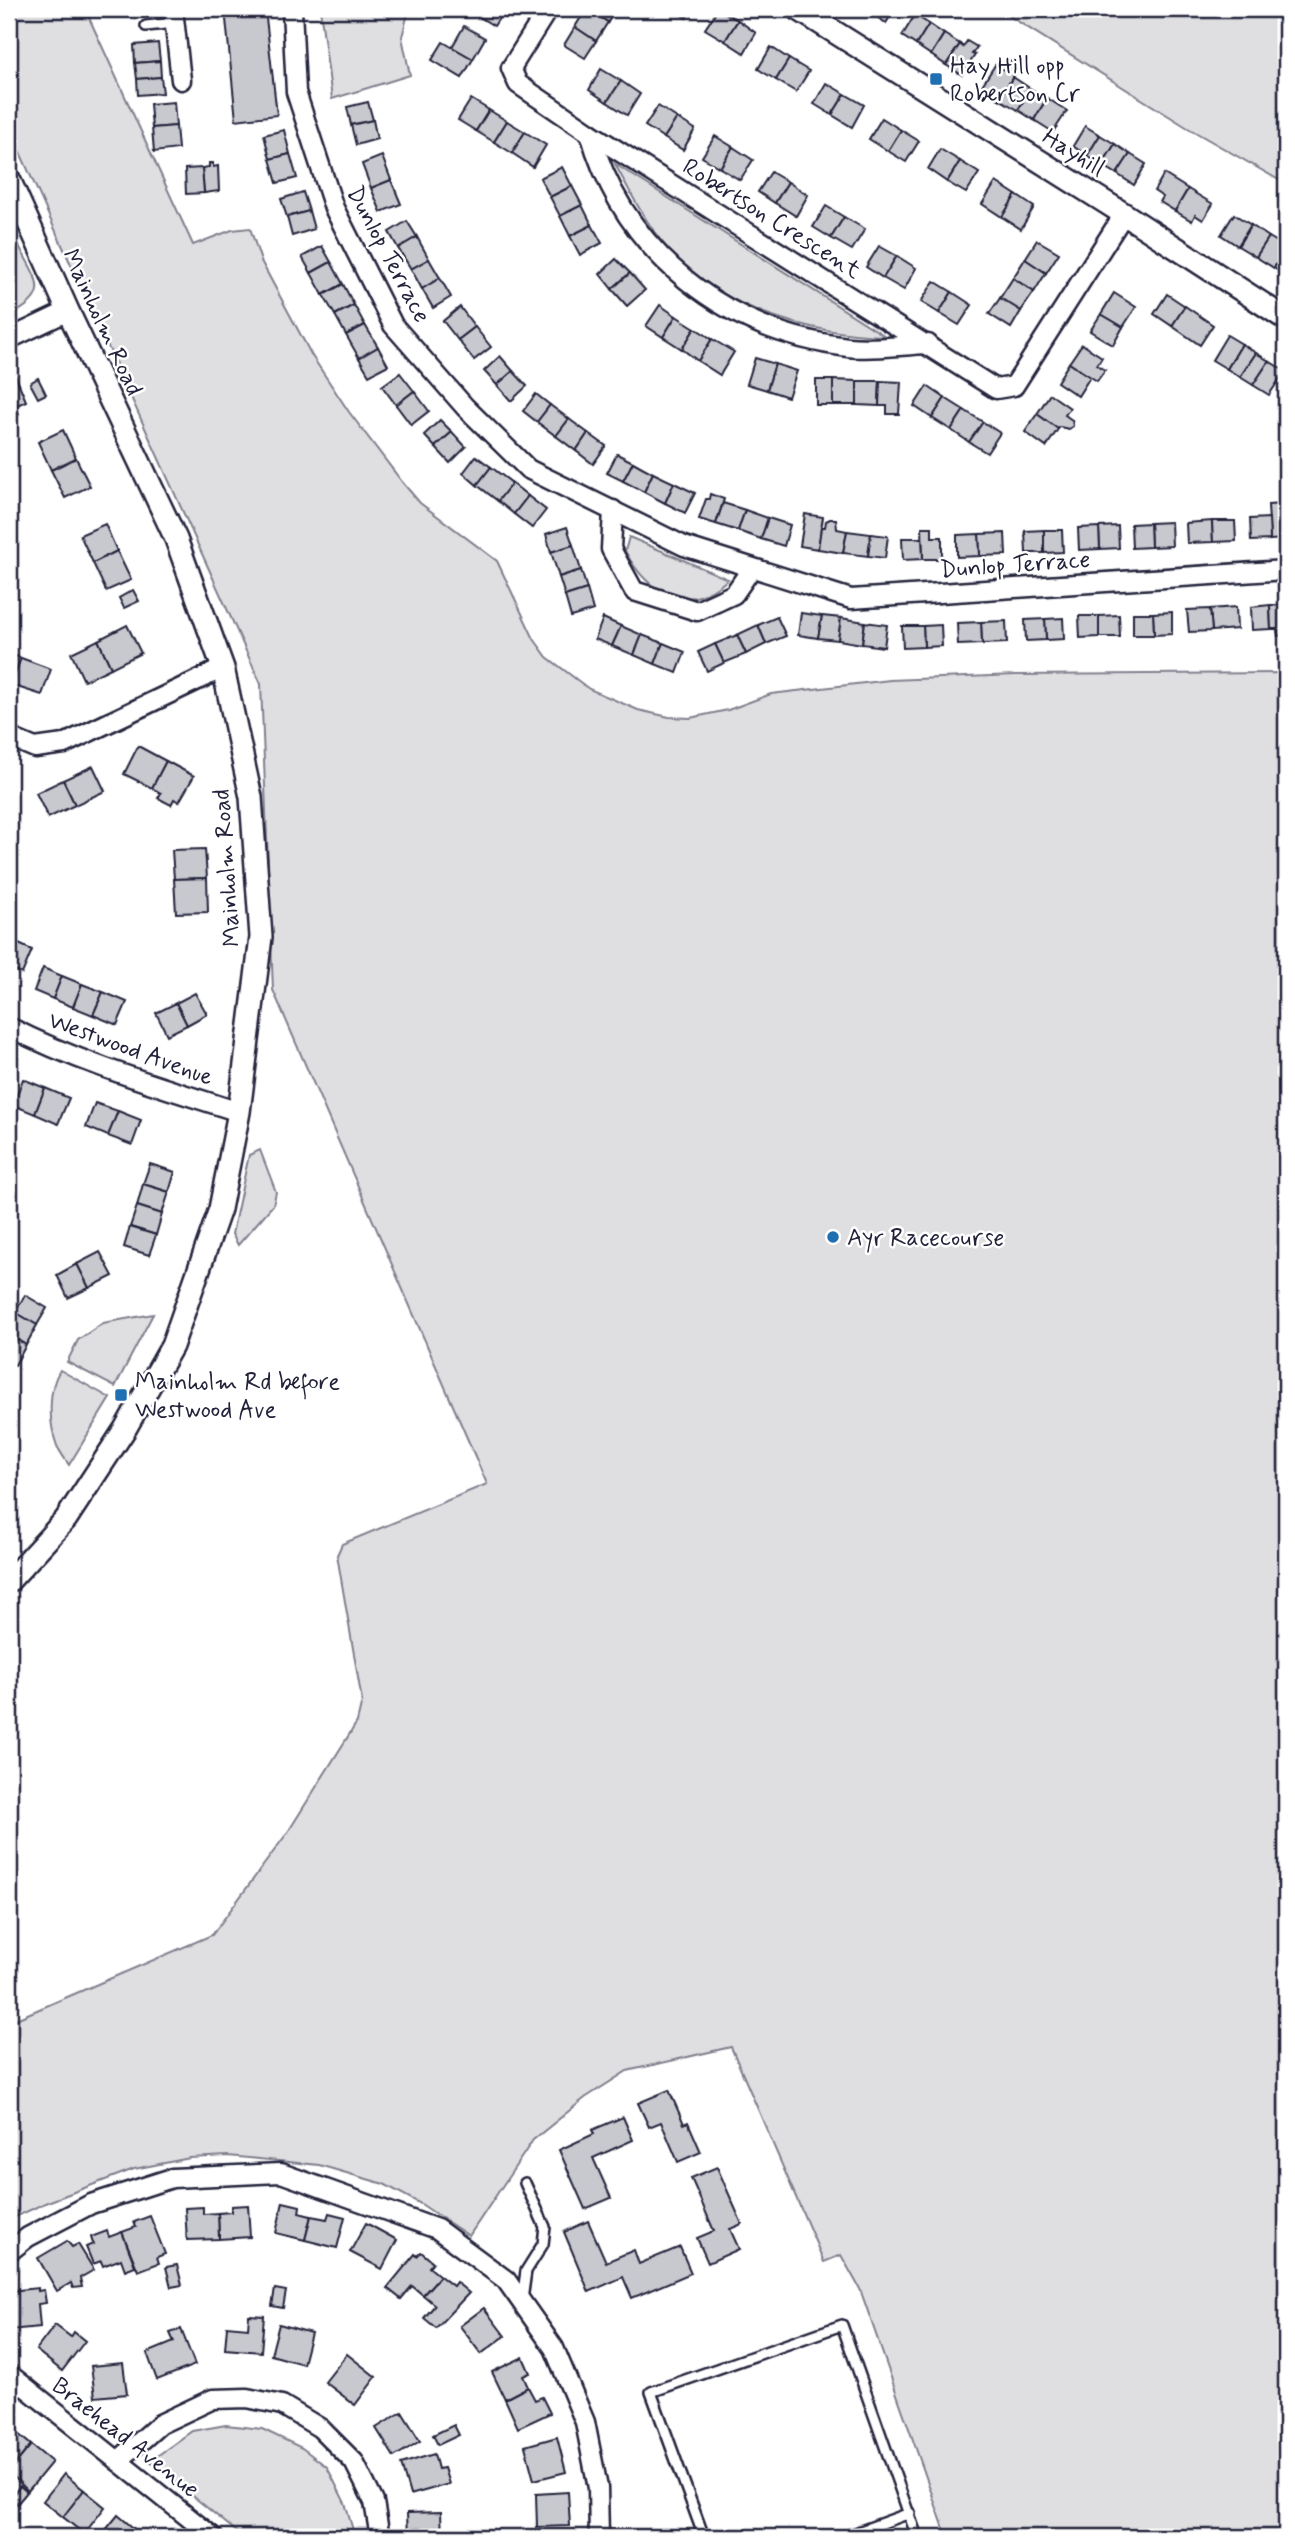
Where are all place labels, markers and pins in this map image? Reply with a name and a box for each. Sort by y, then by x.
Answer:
place label: Hay Hill opp Robertson Cr [950,51,1081,110]
marker: Hay Hill opp Robertson Cr [928,71,944,87]
place label: Ayr Racecourse [847,1223,1004,1254]
marker: Ayr Racecourse [825,1229,841,1245]
place label: Mainholm Rd before Westwood Ave [135,1367,340,1426]
marker: Mainholm Rd before Westwood Ave [113,1387,129,1403]

